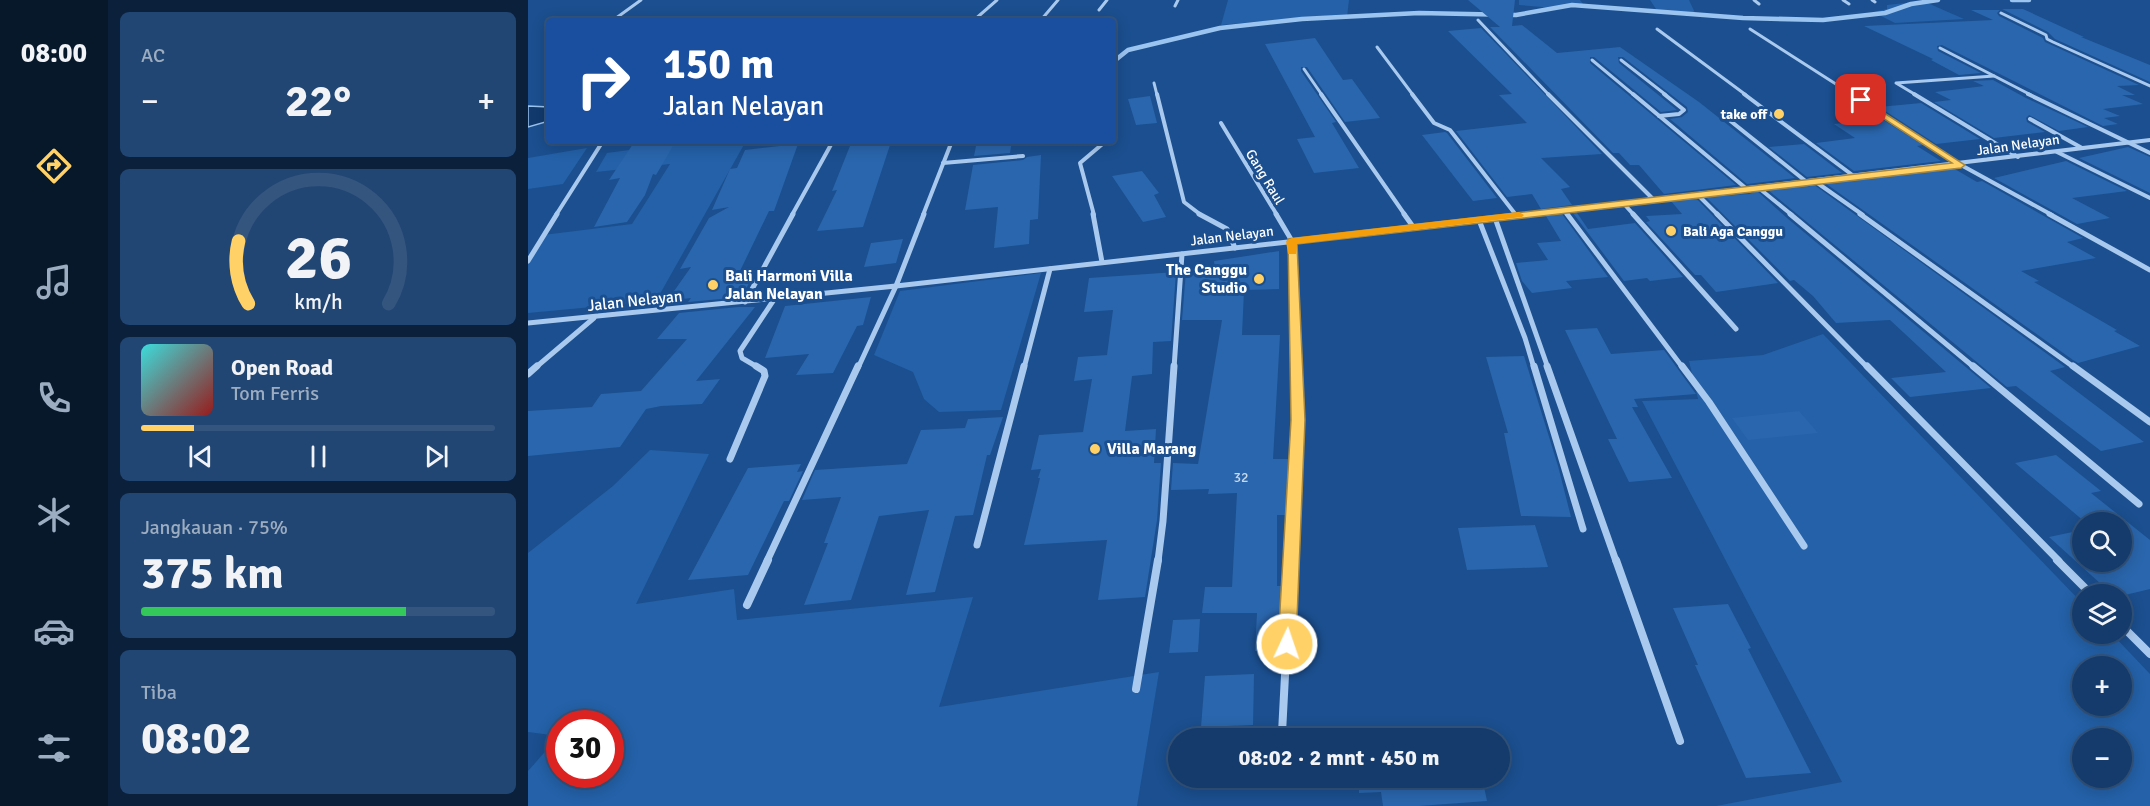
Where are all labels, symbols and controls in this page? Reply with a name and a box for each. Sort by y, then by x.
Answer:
text: 08:00 [21,37,87,70]
text: 150 m [663,39,774,90]
icon: right [564,42,642,120]
text: AC [141,43,165,68]
text: 22° [285,74,351,129]
pin [1835,74,1886,125]
text: − [141,81,159,122]
text: + [477,81,495,122]
icon: arrive [1844,83,1877,116]
text: Jalan Nelayan [663,90,824,123]
place label: take off [1720,106,1768,123]
marker: take off [1772,107,1786,121]
street label: Jalan Nelayan [1975,131,2061,159]
icon: directions [33,145,75,187]
street label: Gang Raul [1242,146,1288,208]
text: 26 [284,219,352,296]
street label: Jalan Nelayan [1189,222,1275,250]
place label: Bali Aga Canggu [1683,223,1783,240]
marker: Bali Aga Canggu [1664,224,1678,238]
place label: The Canggu Studio [1166,260,1247,298]
icon: music [33,261,75,303]
place label: Bali Harmoni Villa Jalan Nelayan [725,266,853,304]
marker: The Canggu Studio [1252,272,1266,286]
marker: Bali Harmoni Villa Jalan Nelayan [706,278,720,292]
street label: Jalan Nelayan [586,286,684,316]
text: km/h [294,289,342,315]
text: Open Road [231,354,333,381]
icon: phone [33,377,75,419]
text: Tom Ferris [231,381,319,406]
place label: Villa Marang [1107,439,1197,459]
icon: previous [184,440,217,473]
icon: pause [302,440,335,473]
icon: next [420,440,453,473]
marker: Villa Marang [1088,442,1102,456]
house number: 32 [1233,469,1249,486]
icon: climate [33,494,75,536]
map controls [2072,512,2132,788]
button: search [2072,512,2132,572]
text: Jangkauan · 75% [141,515,288,540]
text: 375 km [141,546,284,601]
button: layers [2072,584,2132,644]
icon: car [33,610,75,652]
position arrow [1255,612,1319,676]
button: + [2072,656,2132,716]
text: Tiba [141,680,177,705]
speed limit sign: 30 [546,710,624,788]
text: 08:02 [141,711,251,766]
icon: filters [33,727,75,769]
button: − [2072,728,2132,788]
text: 08:02 · 2 mnt · 450 m [1239,744,1439,771]

